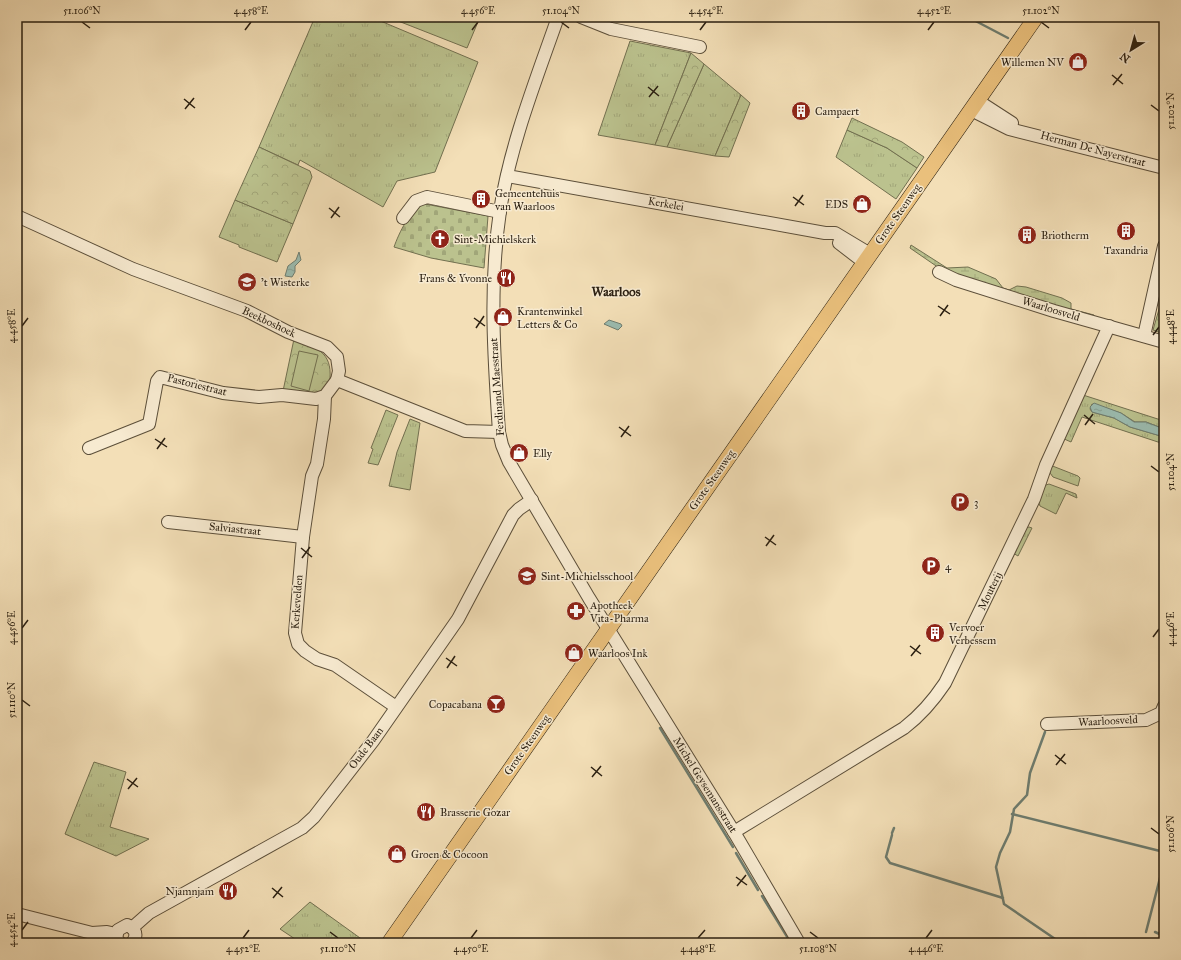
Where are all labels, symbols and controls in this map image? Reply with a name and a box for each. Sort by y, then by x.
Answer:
text: 51.106°N [63,5,101,17]
text: 4.458°E [234,5,268,17]
text: 4.456°E [461,5,495,17]
text: 51.104°N [542,5,581,17]
text: 4.454°E [689,5,723,17]
text: 4.452°E [917,5,951,17]
text: 51.102°N [1022,5,1060,17]
north arrow [1111,30,1151,70]
text: N [1117,49,1133,66]
shop icon: Willemen NV [1067,51,1089,73]
place label: Willemen NV [1001,56,1065,69]
text: 51.102°N [1165,92,1177,130]
building icon: Campaert [790,100,812,122]
place label: Campaert [815,105,859,118]
street label: Herman De Nayerstraat [1039,129,1147,169]
street label: Grote Steenweg [872,181,924,247]
place label: Gemeentehuis van Waarloos [494,187,559,213]
building icon: Gemeentehuis van Waarloos [470,188,492,210]
shop icon: EDS [851,193,873,215]
street label: Kerkelei [647,194,685,214]
place label: EDS [825,198,848,211]
building icon: Taxandria [1115,220,1137,242]
building icon: Briotherm [1016,224,1038,246]
church icon: Sint-Michielskerk [429,228,451,250]
place label: Briotherm [1041,229,1090,242]
place label: Sint-Michielskerk [454,233,537,246]
place label: Taxandria [1104,244,1149,257]
restaurant icon: Frans & Yvonne [495,267,517,289]
school or university icon: 't Wisterke [236,271,258,293]
place label: Frans & Yvonne [419,272,492,285]
place label: 't Wisterke [261,276,310,289]
district label: Waarloos [591,284,641,300]
street label: Waarloosveld [1021,294,1082,324]
street label: Beekboshoek [240,304,299,340]
place label: Krantenwinkel Letters & Co [517,305,583,331]
shop icon: Krantenwinkel Letters & Co [492,306,514,328]
text: 4.458°E [6,309,18,343]
text: 4.448°E [1165,309,1177,345]
street label: Ferdinand Maesstraat [487,337,507,437]
street label: Pastoriestraat [166,371,228,399]
shop icon: Elly [508,442,530,464]
place label: Elly [533,447,553,460]
street label: Grote Steenweg [686,447,738,513]
text: 51.104°N [1165,452,1177,491]
parking icon: 3 [949,491,971,513]
place label: 3 [974,496,978,509]
street label: Salviastraat [208,520,262,538]
parking icon: 4 [920,555,942,577]
place label: 4 [945,560,952,573]
school or university icon: Sint-Michielsschool [516,565,538,587]
place label: Sint-Michielsschool [541,570,633,583]
street label: Mouterij [975,570,1005,612]
street label: Kerkevelden [289,574,305,630]
place label: Apotheek Vita-Pharma [589,599,649,625]
pharmacy icon: Apotheek Vita-Pharma [565,600,587,622]
text: 4.456°E [6,611,18,645]
text: 4.446°E [1165,611,1177,647]
place label: Vervoer Verbessem [948,621,997,647]
building icon: Vervoer Verbessem [924,622,946,644]
shop icon: Waarloos Ink [563,642,585,664]
place label: Waarloos Ink [588,647,649,660]
text: 51.110°N [6,681,18,718]
bar icon: Copacabana [485,693,507,715]
place label: Copacabana [429,698,482,711]
street label: Grote Steenweg [501,712,553,778]
street label: Waarloosveld [1078,713,1139,729]
street label: Oude Baan [346,724,386,772]
street label: Michel Geysemansstraat [670,735,740,835]
restaurant icon: Brasserie Gozar [415,801,437,823]
place label: Brasserie Gozar [440,806,511,819]
text: 51.106°N [1165,815,1177,853]
shop icon: Groen & Cocoon [386,843,408,865]
place label: Groen & Cocoon [411,848,488,861]
restaurant icon: Njamnjam [217,880,239,902]
place label: Njamnjam [166,885,215,898]
text: 4.454°E [6,913,18,947]
text: 4.452°E [226,943,260,955]
text: 51.110°N [320,943,357,955]
text: 4.450°E [454,943,488,955]
text: 4.448°E [680,943,716,955]
text: 51.108°N [799,943,837,955]
text: 4.446°E [908,943,944,955]

